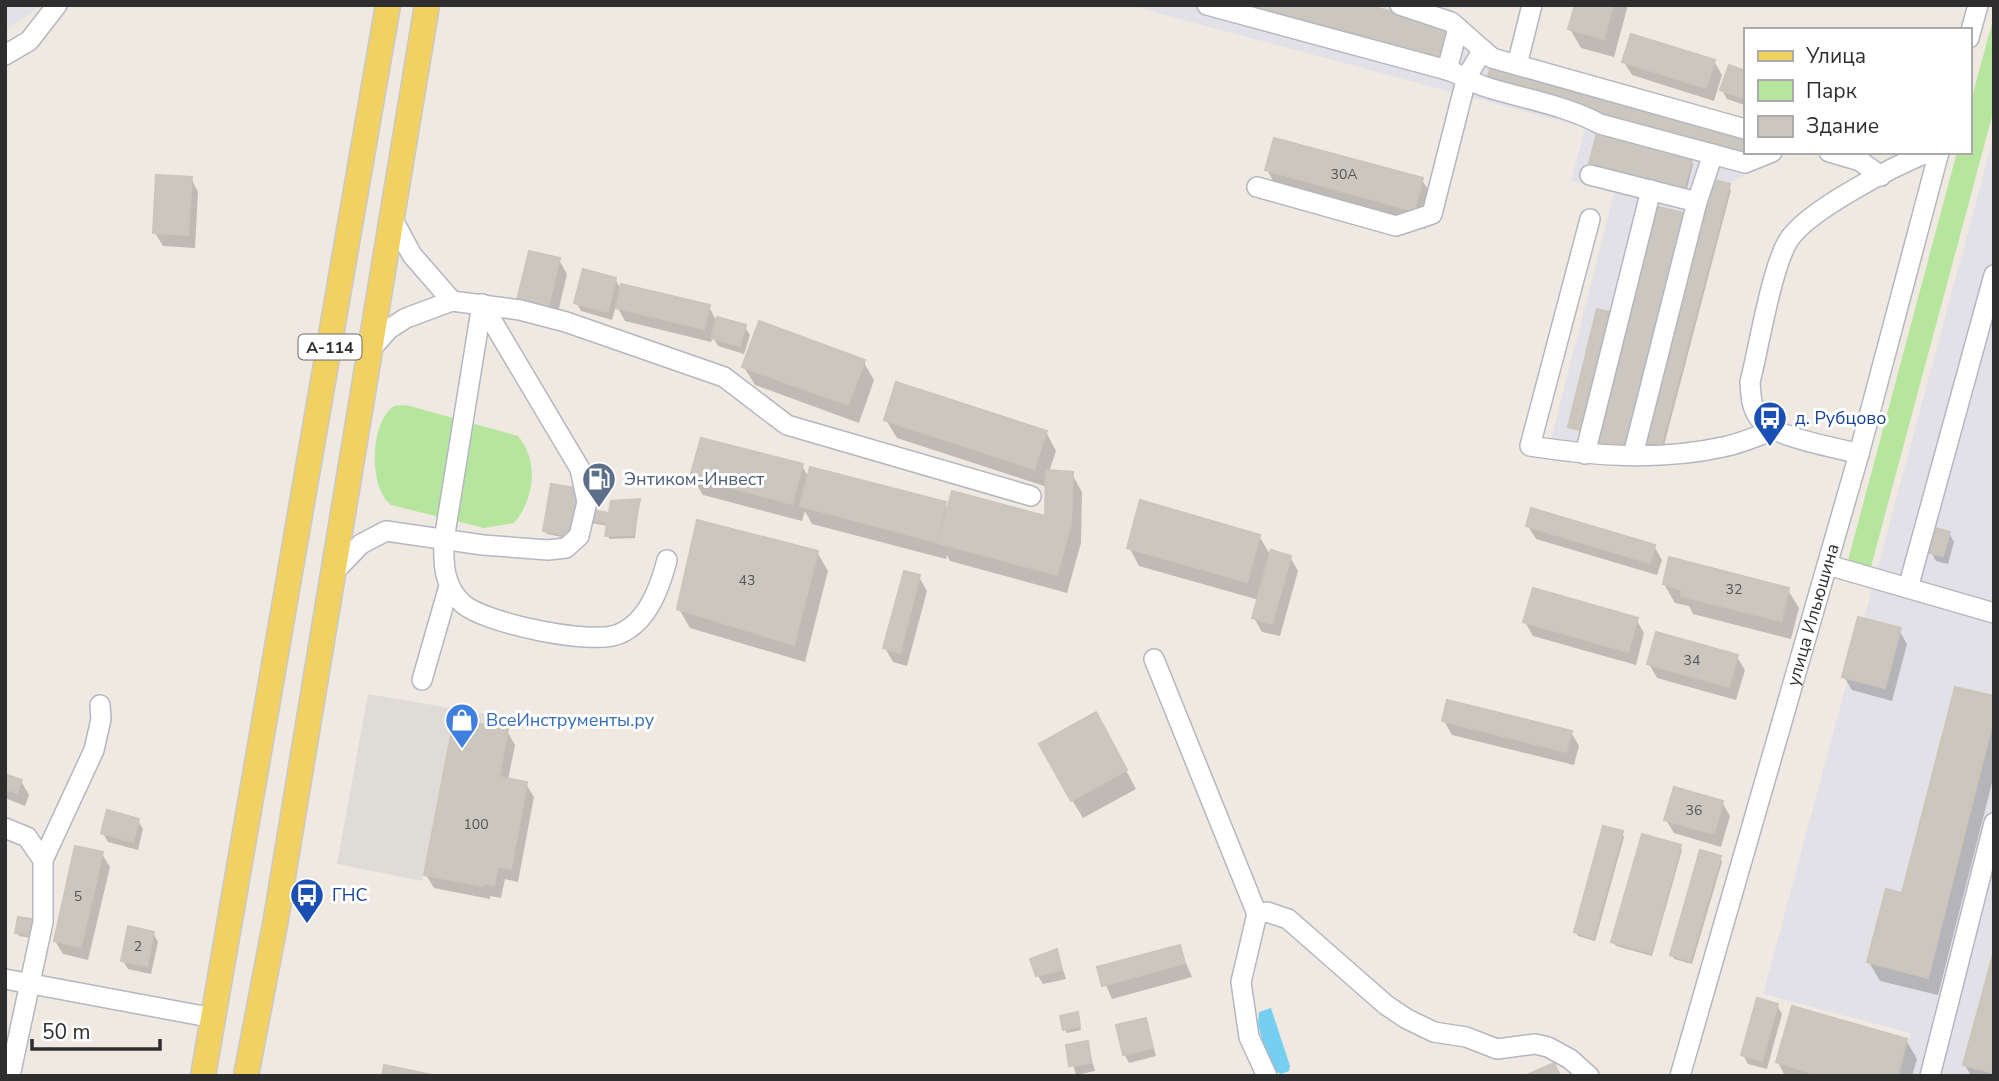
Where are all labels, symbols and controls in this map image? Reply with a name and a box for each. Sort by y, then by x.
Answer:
legend [1744,28,1971,154]
text: Улица [1805,42,1866,70]
text: Парк [1806,77,1858,105]
text: Здание [1806,112,1879,140]
house number: 30А [1330,165,1358,184]
road number: А-114 [298,334,362,360]
bus stop icon: д. Рубцово [1751,399,1789,448]
place label: д. Рубцово [1795,406,1886,430]
fuel station icon: Энтиком-Инвест [580,460,618,509]
place label: Энтиком-Инвест [624,467,764,491]
street label: улица Ильюшина [1781,541,1845,689]
house number: 43 [739,571,755,590]
house number: 32 [1726,580,1742,599]
house number: 34 [1684,651,1700,670]
shop icon: ВсеИнструменты.ру [443,701,481,750]
place label: ВсеИнструменты.ру [486,708,655,732]
house number: 36 [1686,801,1702,820]
house number: 100 [463,815,489,834]
bus stop icon: ГНС [288,876,326,925]
place label: ГНС [332,883,368,907]
house number: 5 [74,887,82,906]
house number: 2 [134,937,142,956]
scale bar [32,1007,159,1052]
text: 50 m [42,1018,91,1046]

